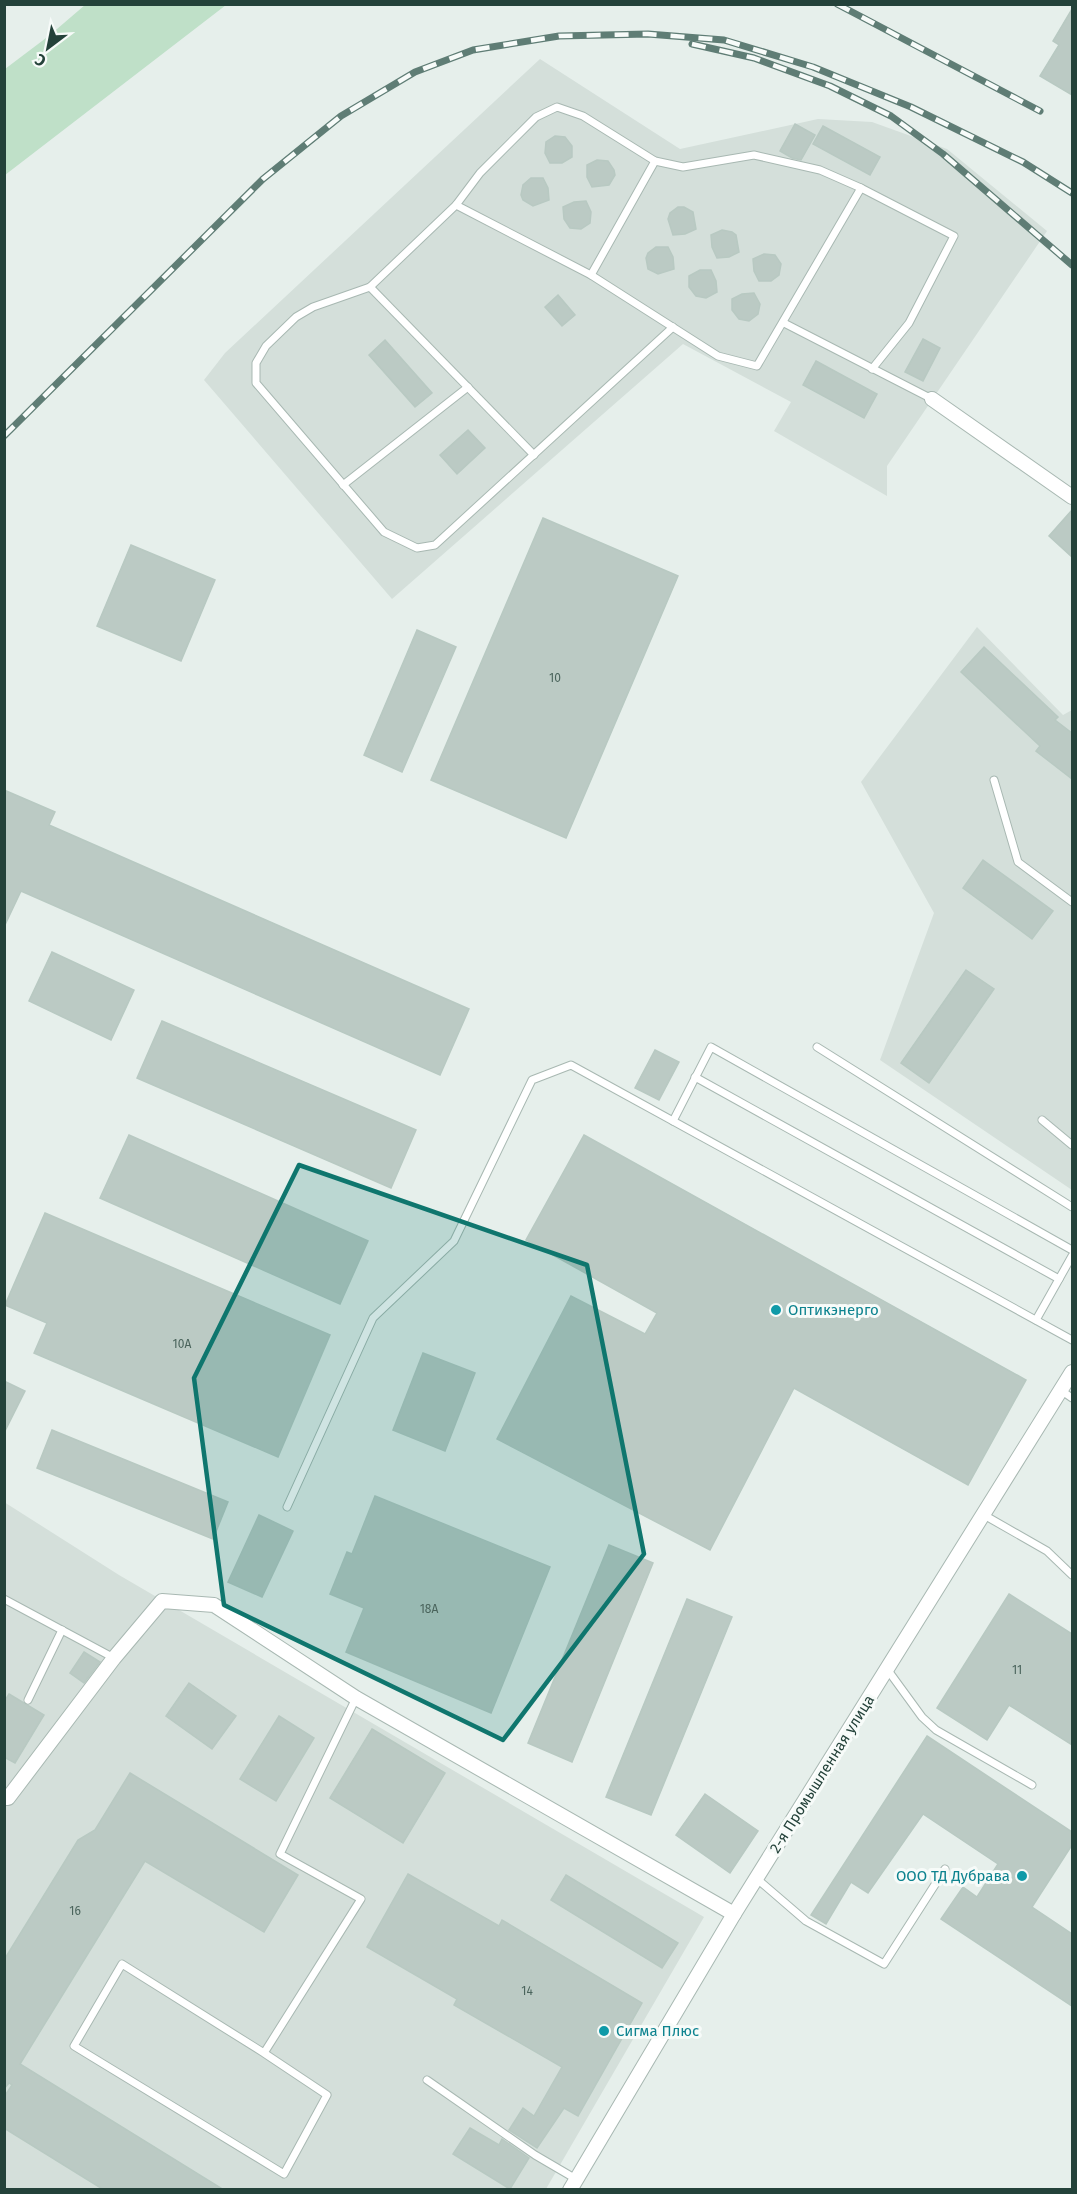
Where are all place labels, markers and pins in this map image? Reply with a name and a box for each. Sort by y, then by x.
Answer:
place label: Оптикэнерго [788,1301,879,1319]
marker: Оптикэнерго [769,1303,783,1317]
place label: ООО ТД Дубрава [896,1867,1010,1885]
marker: ООО ТД Дубрава [1015,1869,1029,1883]
place label: Сигма Плюс [616,2022,699,2040]
marker: Сигма Плюс [597,2024,611,2038]

